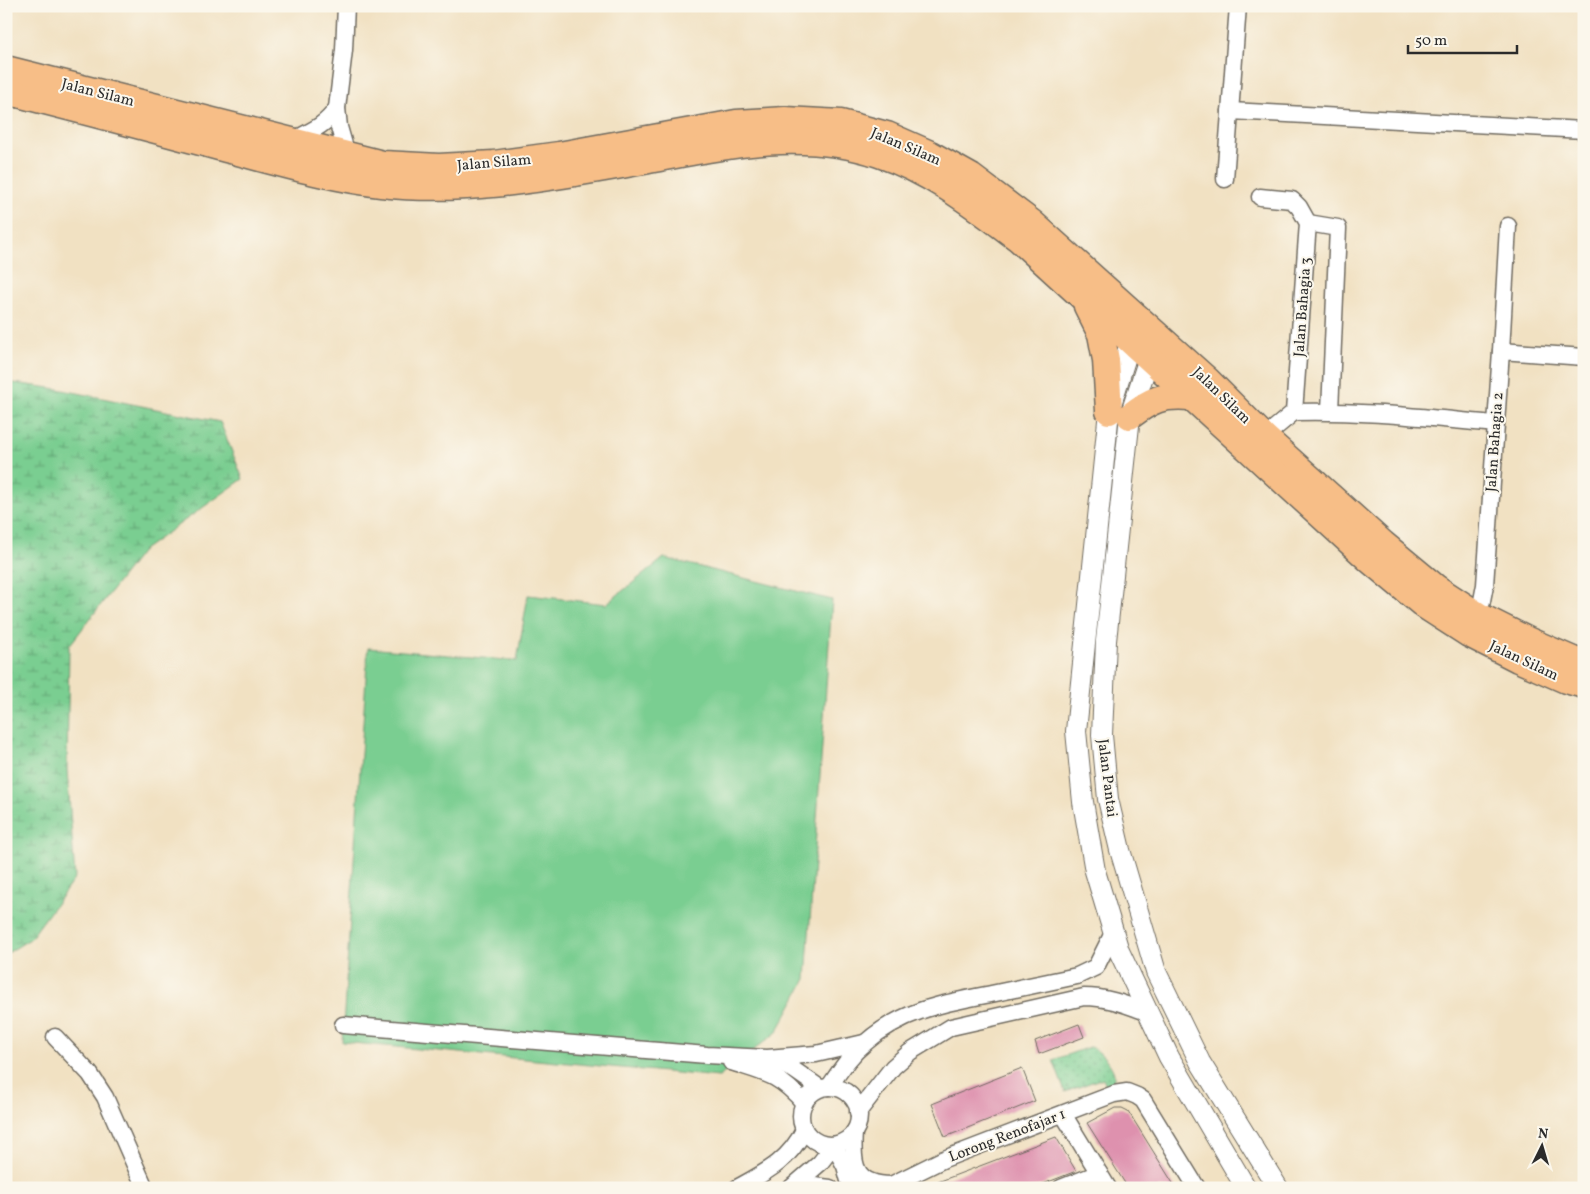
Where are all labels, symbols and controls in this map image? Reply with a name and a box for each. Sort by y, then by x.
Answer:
scale bar [1408,22,1516,54]
text: 50 m [1415,31,1447,52]
street label: Jalan Silam [59,74,136,113]
street label: Jalan Silam [867,123,944,172]
street label: Jalan Silam [456,150,532,177]
street label: Jalan Bahagia 3 [1290,257,1317,358]
street label: Jalan Silam [1187,363,1255,429]
street label: Jalan Bahagia 2 [1482,391,1509,493]
street label: Jalan Silam [1485,636,1561,687]
street label: Jalan Pantai [1091,738,1122,819]
street label: Lorong Renofajar 1 [946,1104,1069,1168]
north arrow [1518,1122,1568,1172]
text: N [1537,1125,1549,1144]

